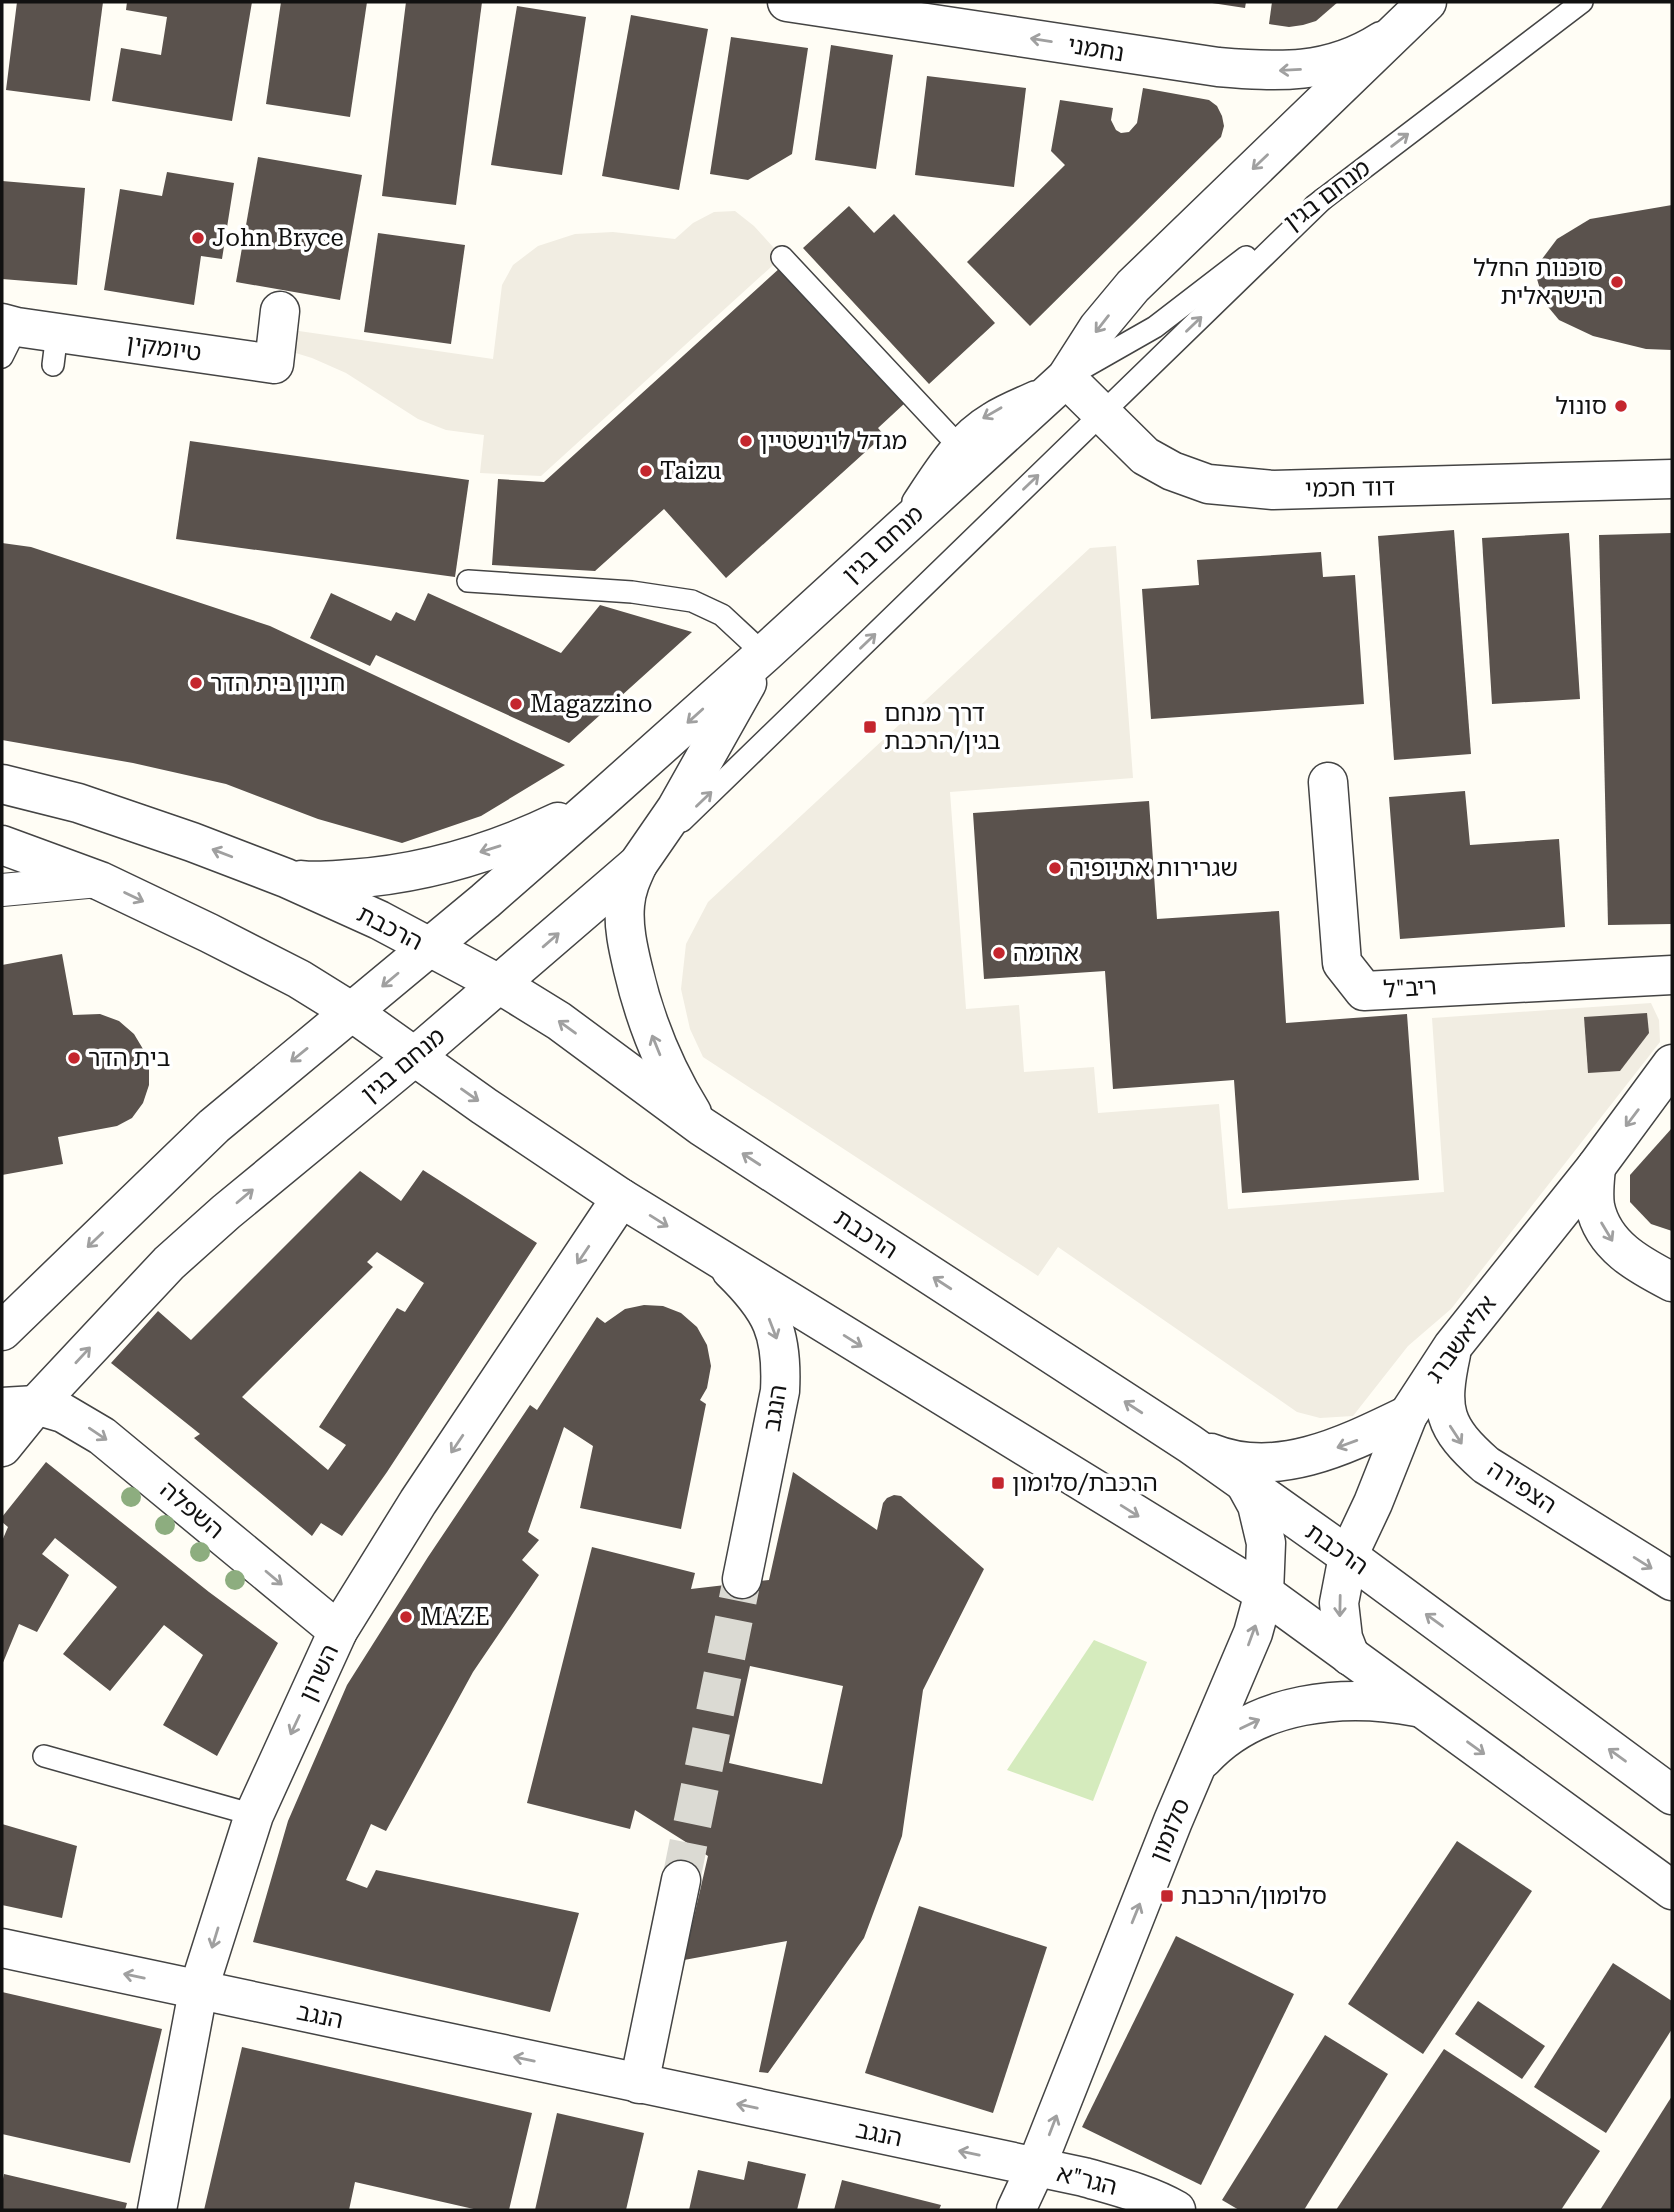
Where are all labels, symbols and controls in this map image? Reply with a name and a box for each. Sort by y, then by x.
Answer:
street label: נחמני [1066,31,1126,67]
one-way arrow [1030,34,1052,47]
one-way arrow [1279,63,1302,76]
one-way arrow [1390,133,1409,147]
one-way arrow [1252,153,1270,170]
street label: מנחם בגין [1279,154,1375,236]
place label: John Bryce [212,224,344,252]
marker: John Bryce [190,230,206,246]
place label: סוכנות החלל הישראלית [1473,254,1603,310]
marker: סוכנות החלל הישראלית [1609,274,1625,290]
one-way arrow [1094,315,1109,333]
one-way arrow [1185,315,1202,332]
street label: טיומקין [125,329,203,367]
place label: סונול [1555,392,1607,420]
marker: סונול [1613,398,1629,414]
one-way arrow [982,406,1002,420]
place label: מגדל לוינשטיין [760,427,907,455]
marker: מגדל לוינשטיין [738,433,754,449]
place label: Taizu [660,457,721,485]
marker: Taizu [638,463,654,479]
street label: דוד חכמי [1305,473,1395,503]
one-way arrow [1022,474,1039,491]
street label: מנחם בגין [837,500,929,588]
one-way arrow [859,632,876,649]
place label: חניון בית הדר [210,669,346,697]
marker: חניון בית הדר [188,675,204,691]
place label: Magazzino [530,690,652,718]
marker: Magazzino [508,696,524,712]
place label: דרך מנחם בגין/הרכבת [884,699,1001,755]
one-way arrow [686,708,704,724]
marker: דרך מנחם בגין/הרכבת [862,719,878,735]
one-way arrow [696,791,713,808]
one-way arrow [479,844,501,857]
one-way arrow [211,846,233,859]
place label: שגרירות אתיופיה [1069,854,1238,882]
marker: שגרירות אתיופיה [1047,860,1063,876]
one-way arrow [123,890,144,904]
street label: הרכבת [353,900,427,956]
one-way arrow [542,932,560,948]
place label: ארומה [1013,939,1079,967]
marker: ארומה [991,945,1007,961]
one-way arrow [381,972,399,988]
street label: ריב"ל [1382,972,1438,1004]
one-way arrow [558,1020,577,1035]
street label: מנחם בגין [356,1022,450,1108]
one-way arrow [649,1035,662,1057]
place label: בית הדר [88,1044,171,1072]
one-way arrow [291,1047,309,1063]
marker: בית הדר [66,1050,82,1066]
one-way arrow [460,1088,479,1103]
one-way arrow [1624,1109,1639,1127]
one-way arrow [742,1152,762,1166]
one-way arrow [236,1189,254,1204]
street label: הרכבת [829,1203,903,1265]
one-way arrow [649,1215,669,1229]
one-way arrow [1600,1221,1614,1241]
one-way arrow [87,1231,104,1248]
one-way arrow [576,1245,591,1264]
one-way arrow [933,1276,952,1290]
street label: אליאשברג [1420,1290,1502,1388]
one-way arrow [767,1317,780,1339]
one-way arrow [843,1334,863,1348]
one-way arrow [75,1346,91,1364]
street label: הנגב [757,1383,793,1433]
one-way arrow [1124,1400,1143,1414]
one-way arrow [1449,1425,1464,1444]
one-way arrow [88,1427,107,1441]
one-way arrow [450,1434,464,1453]
one-way arrow [1336,1439,1358,1451]
street label: הצפירה [1482,1454,1562,1520]
place label: הרכבת/סלומון [1012,1469,1158,1497]
street label: השפלה [155,1475,229,1545]
marker: הרכבת/סלומון [990,1475,1006,1491]
one-way arrow [1120,1504,1140,1518]
street label: הרכבת [1300,1518,1374,1580]
one-way arrow [1632,1556,1652,1570]
one-way arrow [264,1570,282,1586]
one-way arrow [1333,1595,1347,1618]
place label: MAZE [420,1603,490,1631]
marker: MAZE [398,1609,414,1625]
one-way arrow [1425,1612,1444,1627]
one-way arrow [1247,1624,1259,1646]
street label: השרון [294,1640,344,1706]
one-way arrow [288,1714,301,1736]
one-way arrow [1239,1716,1260,1730]
one-way arrow [1467,1740,1486,1755]
one-way arrow [1608,1747,1627,1762]
street label: סלומון [1144,1794,1196,1866]
place label: סלומון/הרכבת [1181,1882,1327,1910]
marker: סלומון/הרכבת [1159,1888,1175,1904]
one-way arrow [1130,1903,1143,1925]
one-way arrow [208,1927,221,1949]
one-way arrow [123,1969,146,1983]
street label: הנגב [294,1997,346,2035]
one-way arrow [513,2052,536,2066]
one-way arrow [736,2099,759,2113]
street label: הנגב [853,2115,905,2153]
one-way arrow [1047,2115,1060,2136]
one-way arrow [958,2145,981,2159]
street label: הגר"א [1054,2159,1120,2201]

